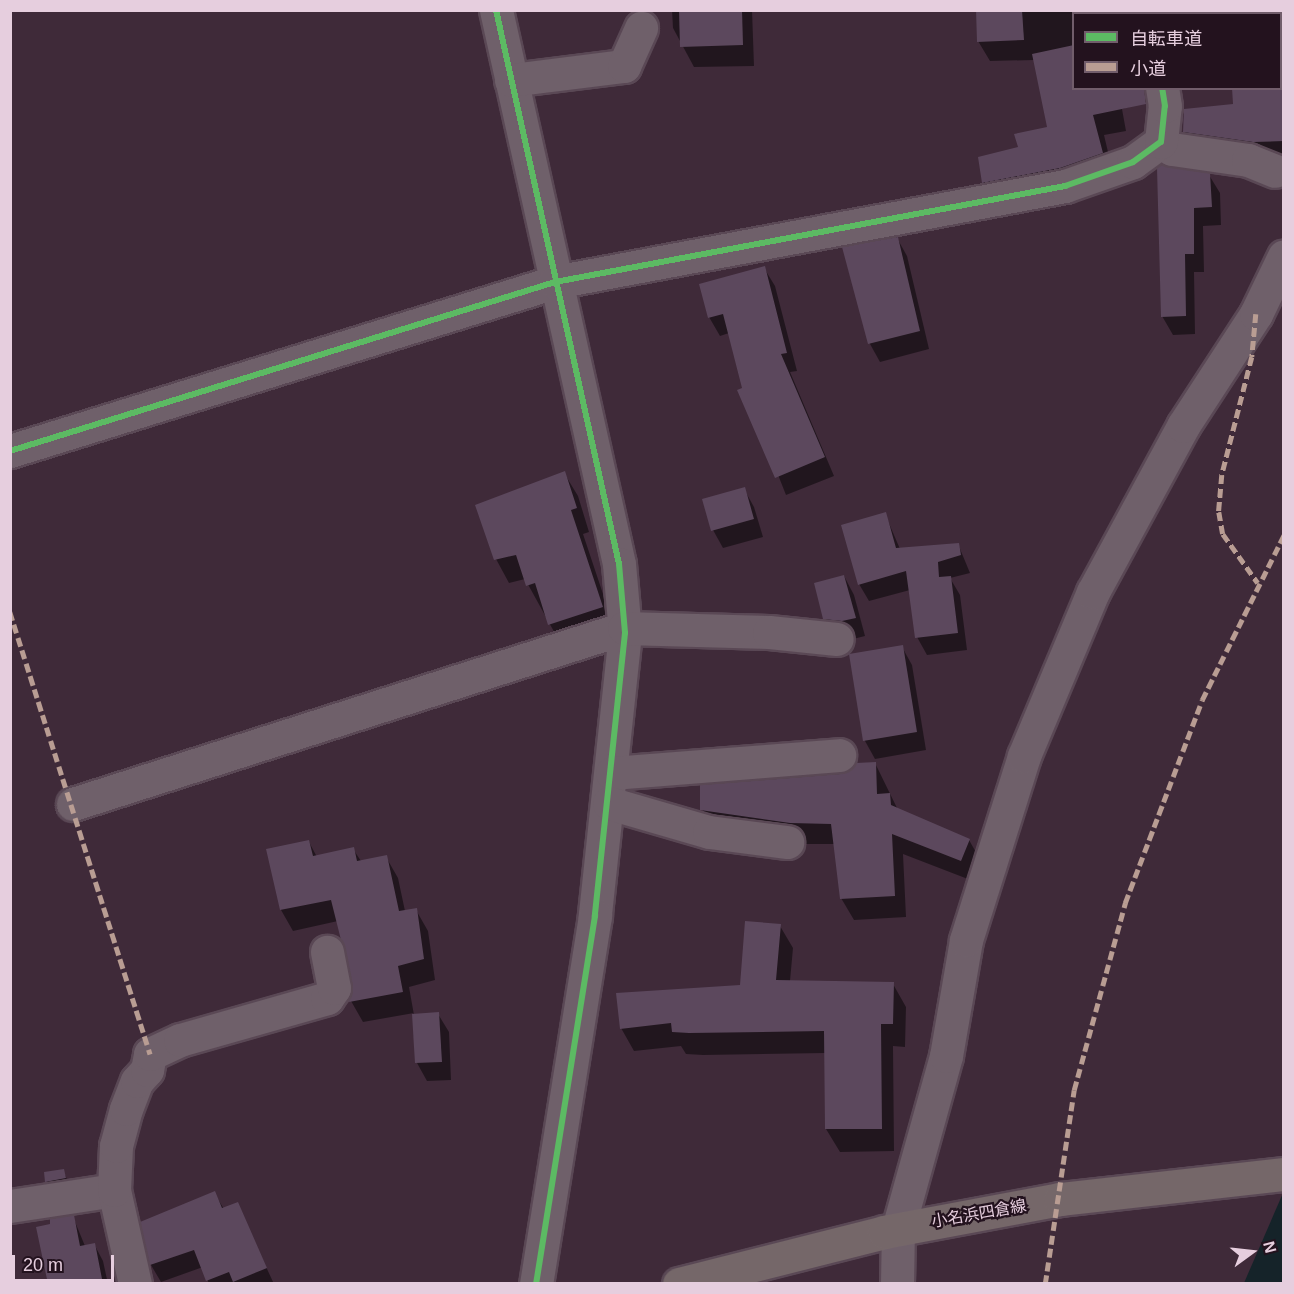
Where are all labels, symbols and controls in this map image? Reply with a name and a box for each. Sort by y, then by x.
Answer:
legend [1072,12,1282,90]
text: 自転車道 [1130,29,1202,49]
text: 小道 [1130,59,1166,79]
street label: 小名浜四倉線 [930,1196,1028,1232]
north arrow [1222,1222,1282,1282]
text: N [1260,1239,1280,1255]
scale bar [15,1243,117,1281]
text: 20 m [23,1255,63,1275]

